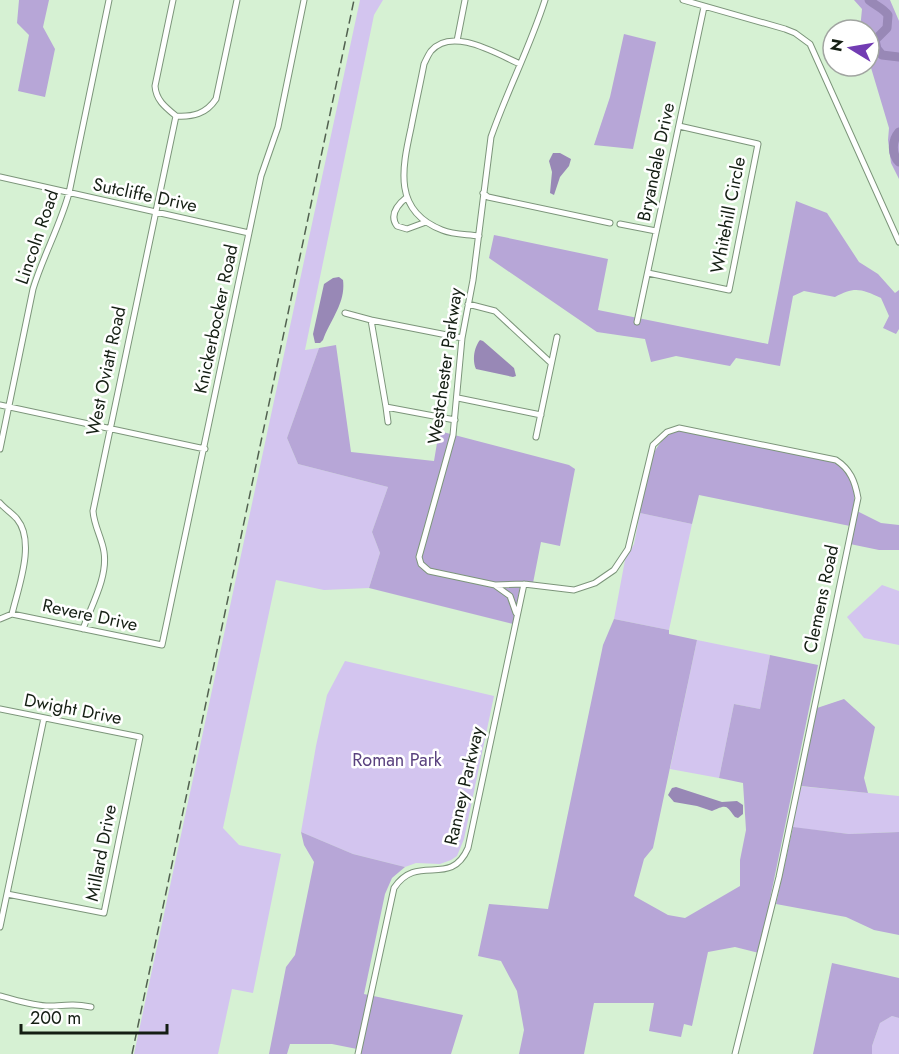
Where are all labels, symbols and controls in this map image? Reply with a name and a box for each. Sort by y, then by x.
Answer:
north arrow [821,18,881,78]
text: N [824,37,849,54]
street label: Bryandale Drive [631,100,681,224]
street label: Whitehill Circle [704,154,752,276]
street label: Sutcliffe Drive [90,171,200,219]
street label: Lincoln Road [9,186,65,288]
street label: Knickerbocker Road [187,242,245,396]
street label: Westchester Parkway [421,286,469,446]
street label: West Oviatt Road [80,304,132,438]
street label: Clemens Road [797,543,845,655]
street label: Revere Drive [40,592,140,638]
street label: Dwight Drive [22,687,124,731]
street label: Ranney Parkway [438,724,490,848]
park label: Roman Park [352,747,442,773]
street label: Millard Drive [79,802,123,904]
scale bar [21,997,166,1035]
text: 200 m [30,1005,81,1031]

